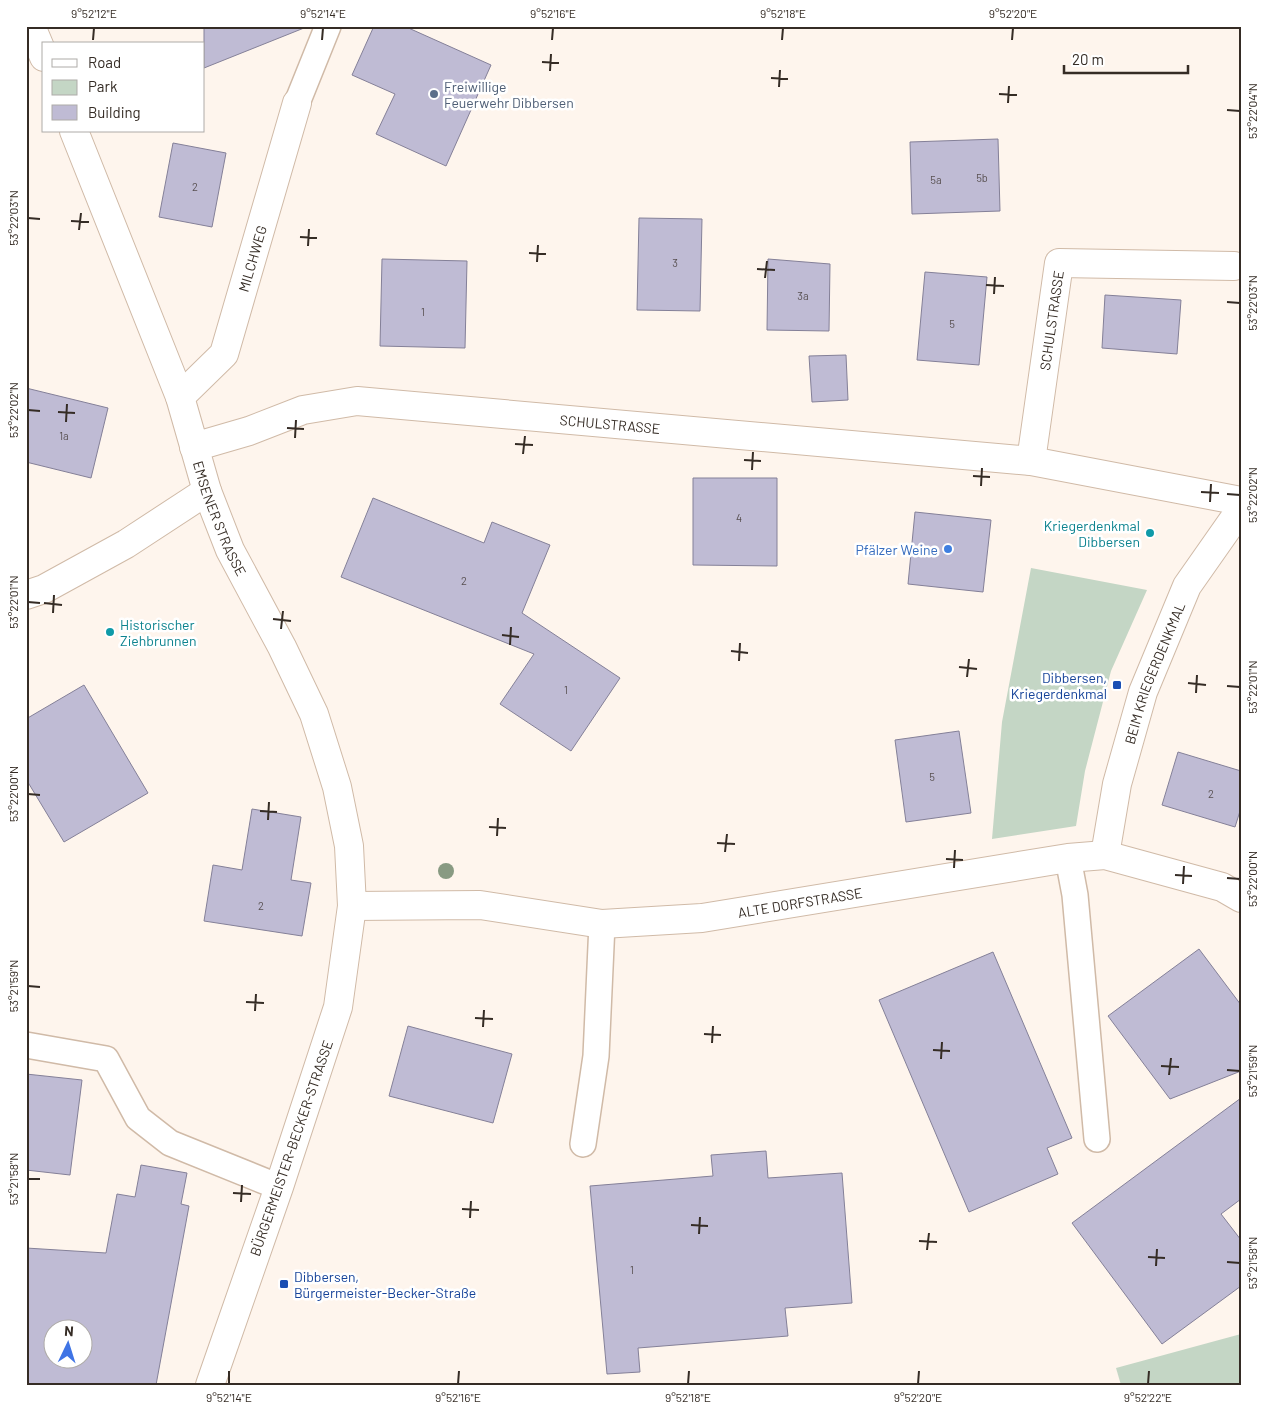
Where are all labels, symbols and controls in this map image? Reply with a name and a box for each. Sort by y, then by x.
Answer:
text: 9°52'12"E [71,6,117,20]
text: 9°52'14"E [300,6,346,20]
text: 9°52'16"E [530,6,576,20]
text: 9°52'18"E [760,6,806,20]
text: 9°52'20"E [989,6,1037,20]
legend [42,42,205,132]
scale bar [1064,42,1188,74]
text: 20 m [1072,50,1104,68]
text: Road [88,53,121,71]
text: Park [88,77,118,95]
place label: Freiwillige Feuerwehr Dibbersen [444,78,574,111]
text: 53°22'04"N [1245,83,1259,139]
marker: Freiwillige Feuerwehr Dibbersen [428,88,440,100]
text: Building [88,103,141,121]
house number: 5b [976,171,988,184]
house number: 5a [930,173,942,186]
house number: 2 [192,180,198,193]
text: 53°22'03"N [6,190,20,246]
street label: MILCHWEG [234,223,269,294]
house number: 3 [672,256,678,269]
street label: SCHULSTRASSE [1035,269,1066,371]
text: 53°22'03"N [1245,275,1259,331]
house number: 3a [797,289,809,302]
house number: 1 [421,305,425,318]
house number: 5 [949,317,955,330]
text: 53°22'02"N [6,382,20,438]
street label: SCHULSTRASSE [559,411,661,436]
house number: 1a [59,429,69,442]
street label: EMSENER STRASSE [190,459,251,578]
text: 53°22'02"N [1245,467,1259,523]
house number: 4 [736,511,742,524]
place label: Kriegerdenkmal Dibbersen [1044,517,1140,550]
marker: Kriegerdenkmal Dibbersen [1144,527,1156,539]
place label: Pfälzer Weine [855,541,938,558]
marker: Pfälzer Weine [942,543,954,555]
house number: 2 [461,574,467,587]
text: 53°22'01"N [6,575,20,629]
street label: BEIM KRIEGERDENKMAL [1120,600,1188,746]
place label: Historischer Ziehbrunnen [120,616,197,649]
marker: Historischer Ziehbrunnen [104,626,116,638]
text: 53°22'01"N [1245,660,1259,714]
place label: Dibbersen, Kriegerdenkmal [1011,669,1107,702]
marker: Dibbersen, Kriegerdenkmal [1111,679,1123,691]
house number: 1 [564,683,568,696]
text: 53°22'00"N [6,766,20,822]
house number: 5 [929,770,935,783]
house number: 2 [1208,787,1214,800]
text: 53°22'00"N [1245,851,1259,907]
street label: ALTE DORFSTRASSE [736,883,864,921]
house number: 2 [258,899,264,912]
text: 53°21'59"N [6,960,20,1012]
street label: BÜRGERMEISTER-BECKER-STRASSE [246,1038,336,1258]
text: 53°21'59"N [1245,1045,1259,1097]
text: 53°21'58"N [6,1153,20,1205]
text: 53°21'58"N [1245,1237,1259,1289]
house number: 1 [630,1263,634,1276]
place label: Dibbersen, Bürgermeister-Becker-Straße [294,1268,476,1301]
marker: Dibbersen, Bürgermeister-Becker-Straße [278,1278,290,1290]
north arrow [42,1318,92,1368]
text: N [64,1322,74,1339]
text: 9°52'14"E [206,1390,252,1404]
text: 9°52'16"E [435,1390,481,1404]
text: 9°52'18"E [665,1390,711,1404]
text: 9°52'20"E [894,1390,942,1404]
text: 9°52'22"E [1124,1390,1172,1404]

